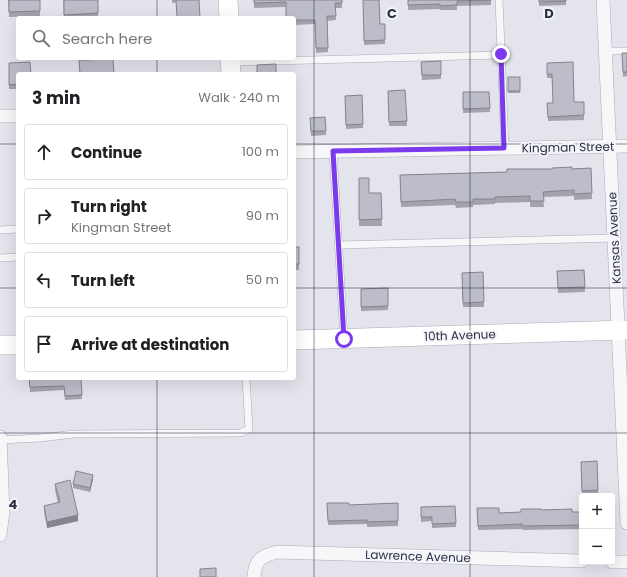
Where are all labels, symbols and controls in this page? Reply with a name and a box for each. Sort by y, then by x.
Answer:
text: C [387,4,397,23]
text: D [544,4,554,23]
search box [16,16,296,60]
icon: search [30,27,52,49]
text: Search here [62,28,152,49]
route end [492,45,510,63]
text: 3 min [32,86,80,110]
text: Walk · 240 m [198,88,280,107]
street label: Kingman Street [522,138,614,156]
icon: ahead [33,141,55,163]
text: Continue [71,142,142,163]
text: 100 m [242,142,279,161]
street label: Kansas Avenue [603,192,625,284]
text: Turn right [71,196,147,217]
icon: right [33,205,55,227]
text: 90 m [246,206,279,225]
text: Kingman Street [71,218,171,237]
icon: left [33,269,55,291]
text: Turn left [71,270,135,291]
text: 50 m [246,270,279,289]
street label: 10th Avenue [424,325,496,345]
route start [335,330,353,348]
icon: arrive [33,333,55,355]
text: Arrive at destination [71,334,229,355]
map controls [579,493,615,565]
button: + [579,493,615,529]
text: 4 [9,495,18,514]
button: − [579,529,615,565]
street label: Lawrence Avenue [365,546,471,566]

